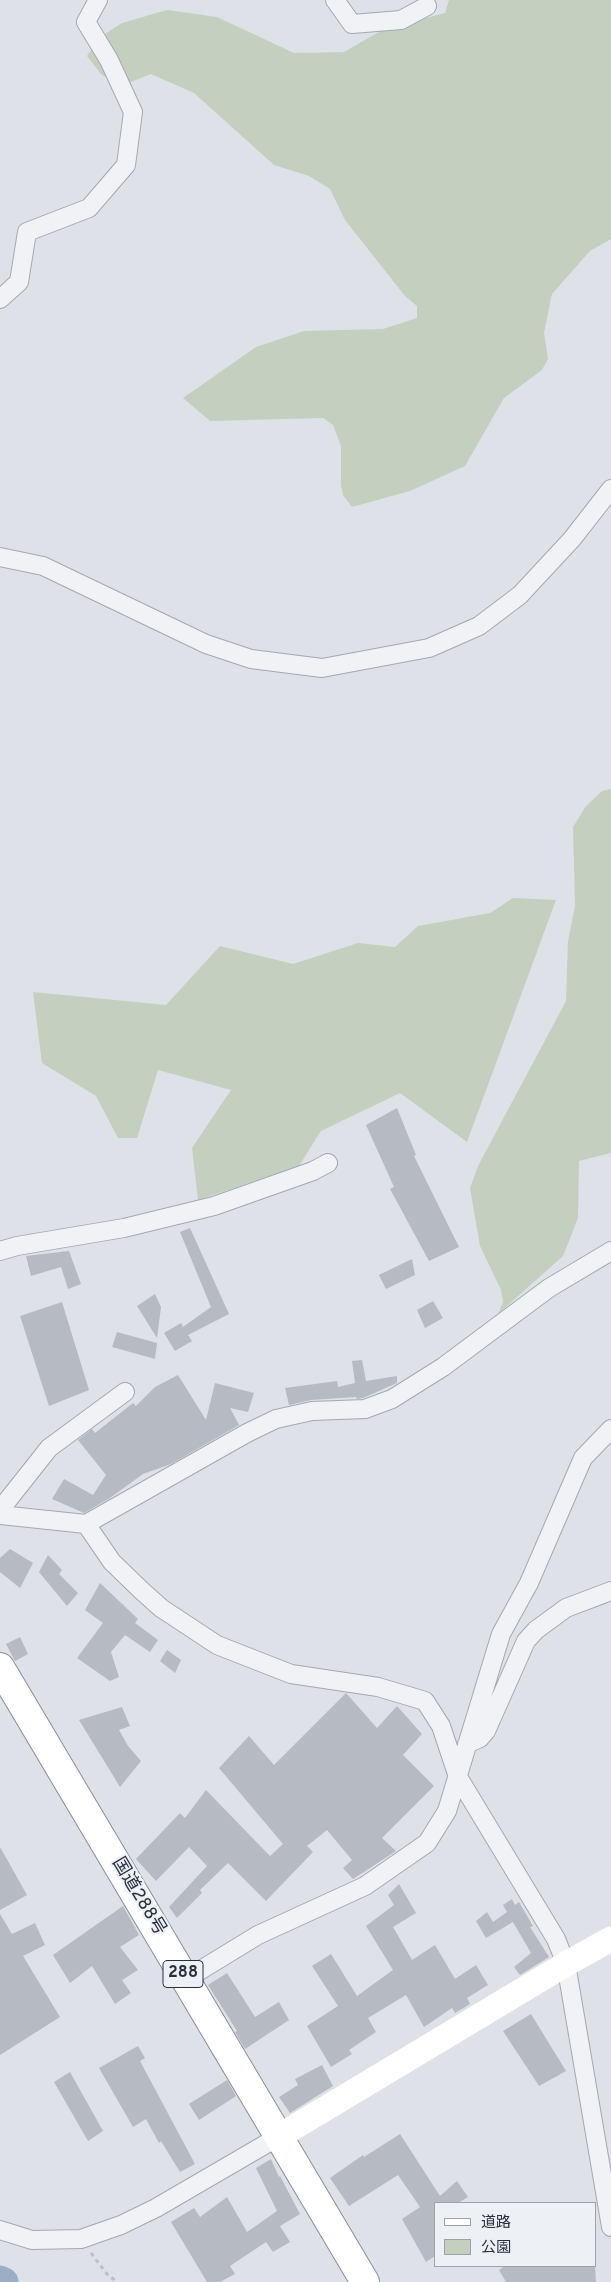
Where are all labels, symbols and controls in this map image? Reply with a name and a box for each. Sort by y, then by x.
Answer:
street label: 国道288号 [106,1854,170,1940]
road number: 288 [163,1960,203,1988]
legend [434,2202,596,2267]
text: 道路 [481,2214,511,2233]
text: 公園 [481,2239,511,2258]

